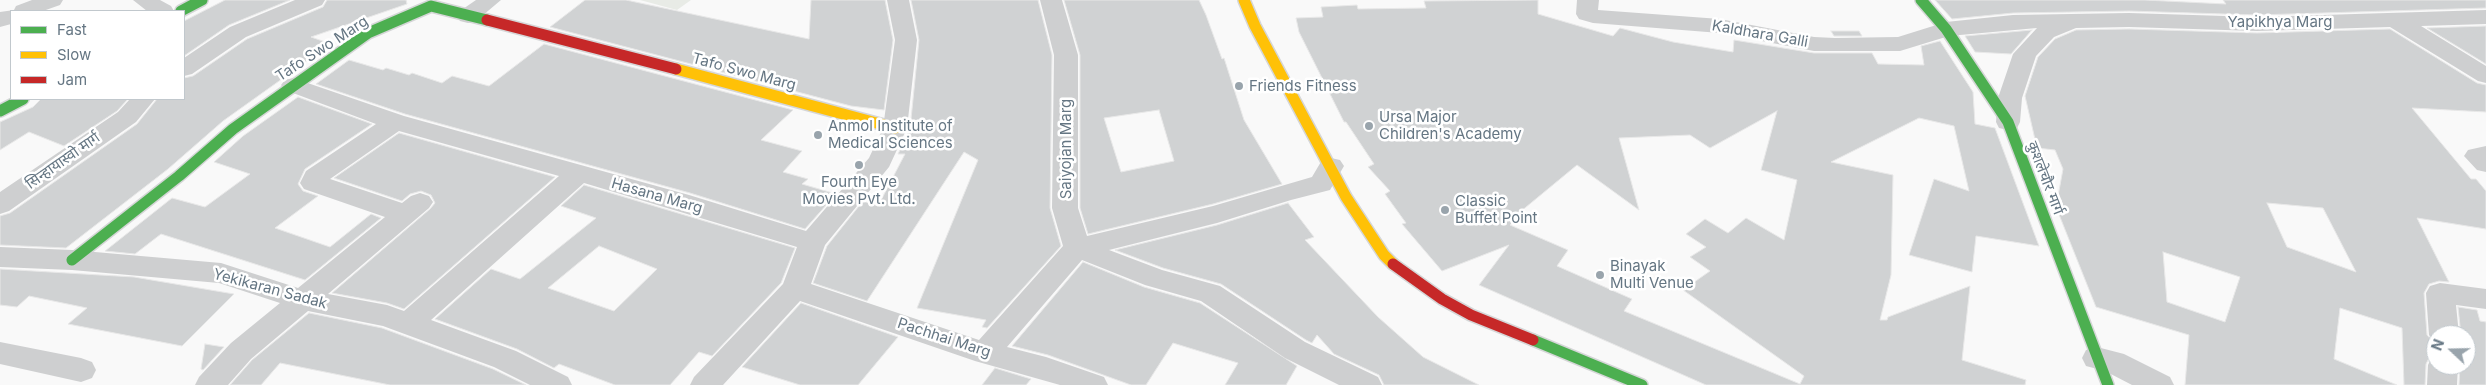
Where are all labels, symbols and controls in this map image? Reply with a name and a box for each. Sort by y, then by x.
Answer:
legend [10,10,185,100]
street label: Tafo Swo Marg [272,12,372,86]
street label: Yapikhya Marg [2228,13,2332,31]
street label: Kaldhara Galli [1710,17,1810,51]
text: Fast [57,20,87,39]
text: Slow [57,45,91,64]
street label: Tafo Swo Marg [690,49,798,95]
text: Jam [57,70,87,89]
place label: Friends Fitness [1249,77,1357,95]
marker: Friends Fitness [1233,80,1245,92]
street label: Saiyojan Marg [1057,99,1075,199]
place label: Ursa Major Children's Academy [1379,108,1522,143]
place label: Anmol Institute of Medical Sciences [828,117,953,152]
marker: Ursa Major Children's Academy [1363,120,1375,132]
street label: सिन्हायास्वो मार्ग [22,129,104,193]
marker: Anmol Institute of Medical Sciences [812,129,824,141]
street label: कुशलेचौर मार्ग [2023,139,2067,217]
marker: Fourth Eye Movies Pvt. Ltd. [853,159,865,171]
place label: Fourth Eye Movies Pvt. Ltd. [802,173,916,208]
street label: Hasana Marg [609,174,705,218]
place label: Classic Buffet Point [1455,192,1538,227]
marker: Classic Buffet Point [1439,204,1451,216]
place label: Binayak Multi Venue [1610,257,1694,292]
street label: Yekikaran Sadak [211,265,329,313]
marker: Binayak Multi Venue [1594,269,1606,281]
street label: Pachhai Marg [895,314,993,362]
north arrow [2426,325,2476,375]
text: N [2428,337,2447,353]

